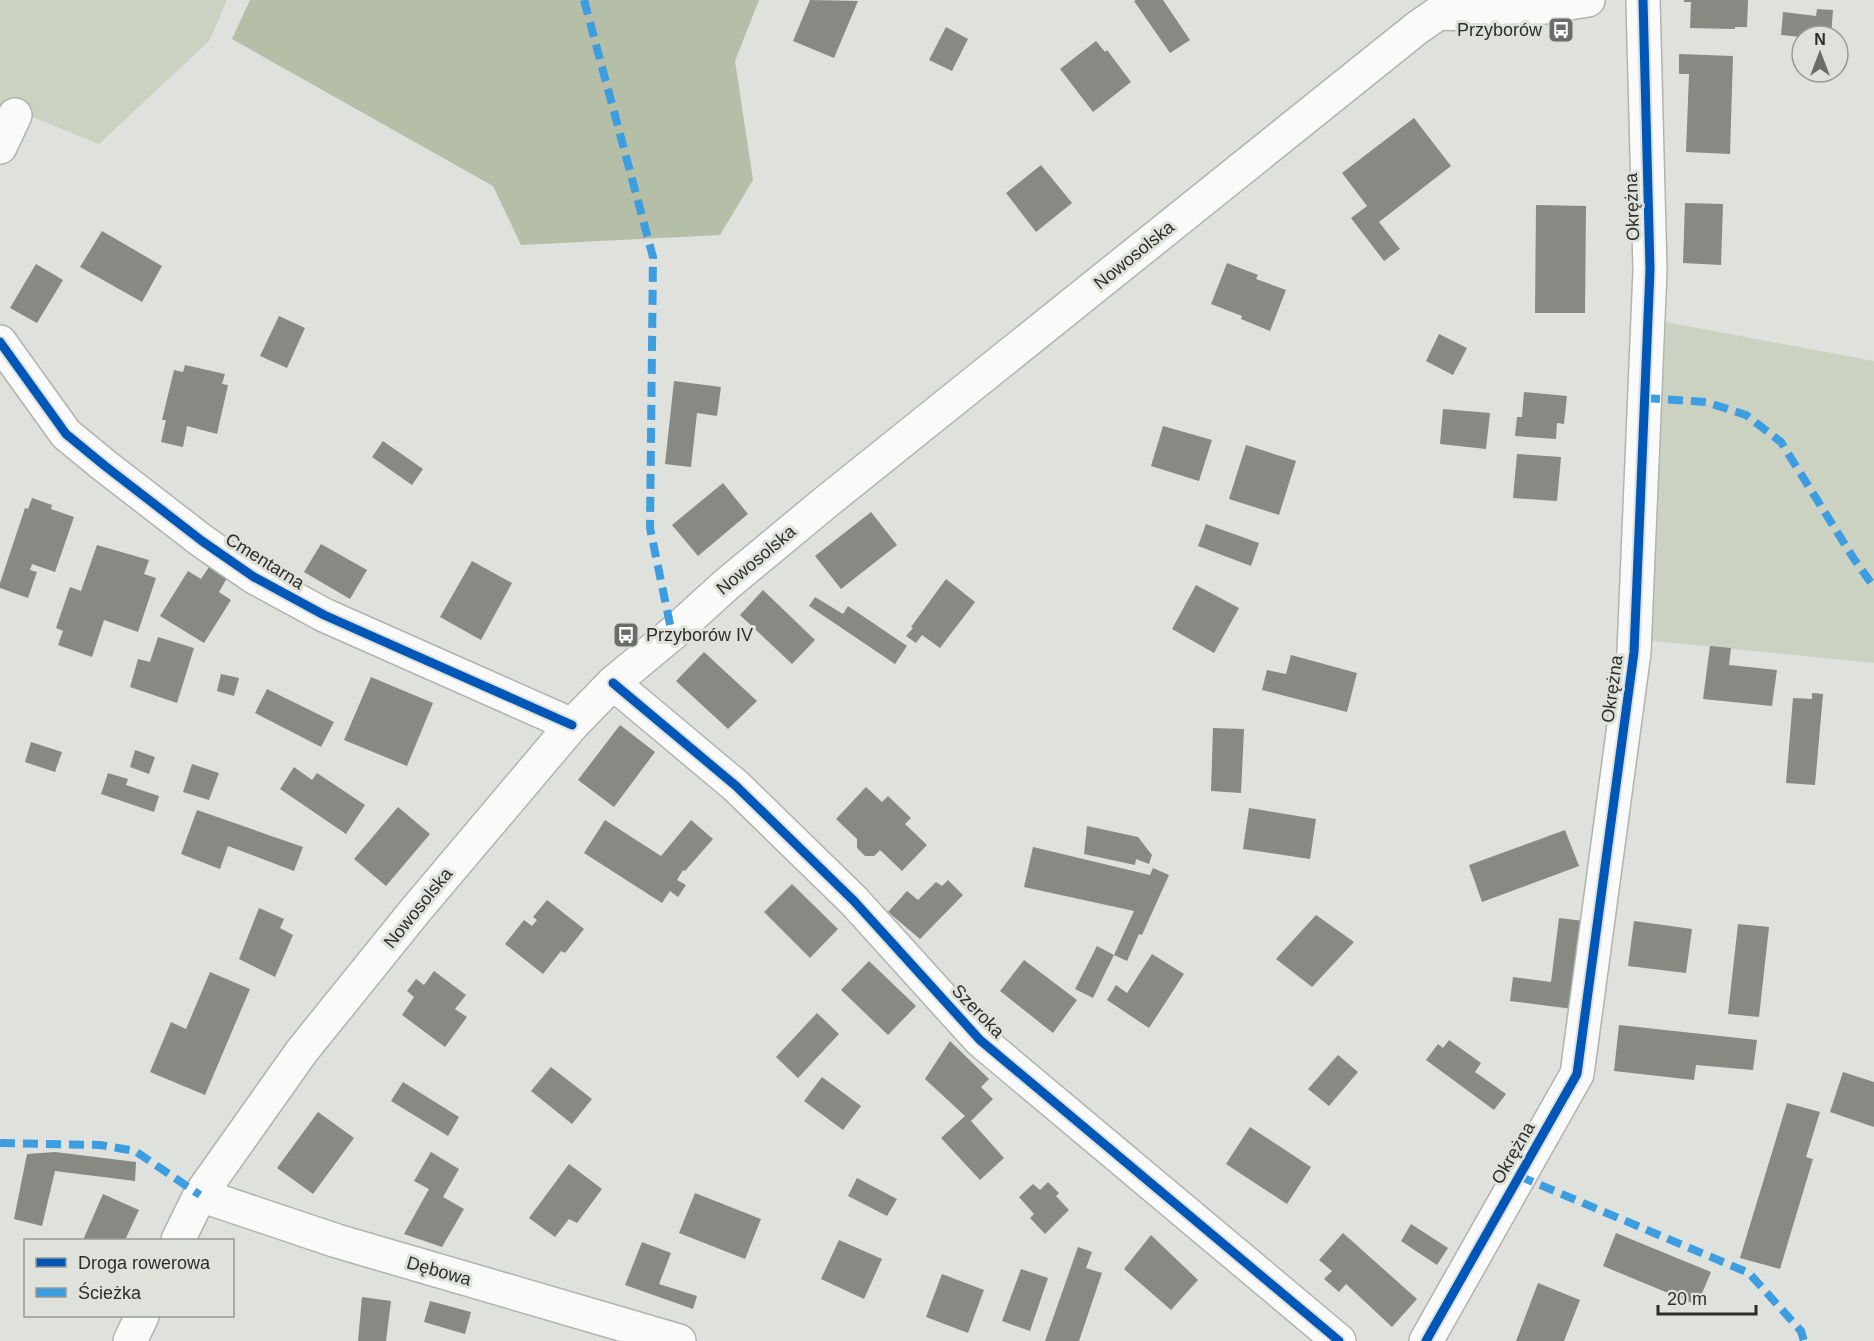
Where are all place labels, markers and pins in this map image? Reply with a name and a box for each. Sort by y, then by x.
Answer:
bus stop icon: Przyborów [1546,15,1576,45]
place label: Przyborów [1457,20,1543,40]
bus stop icon: Przyborów IV [611,620,641,650]
place label: Przyborów IV [646,625,753,645]

